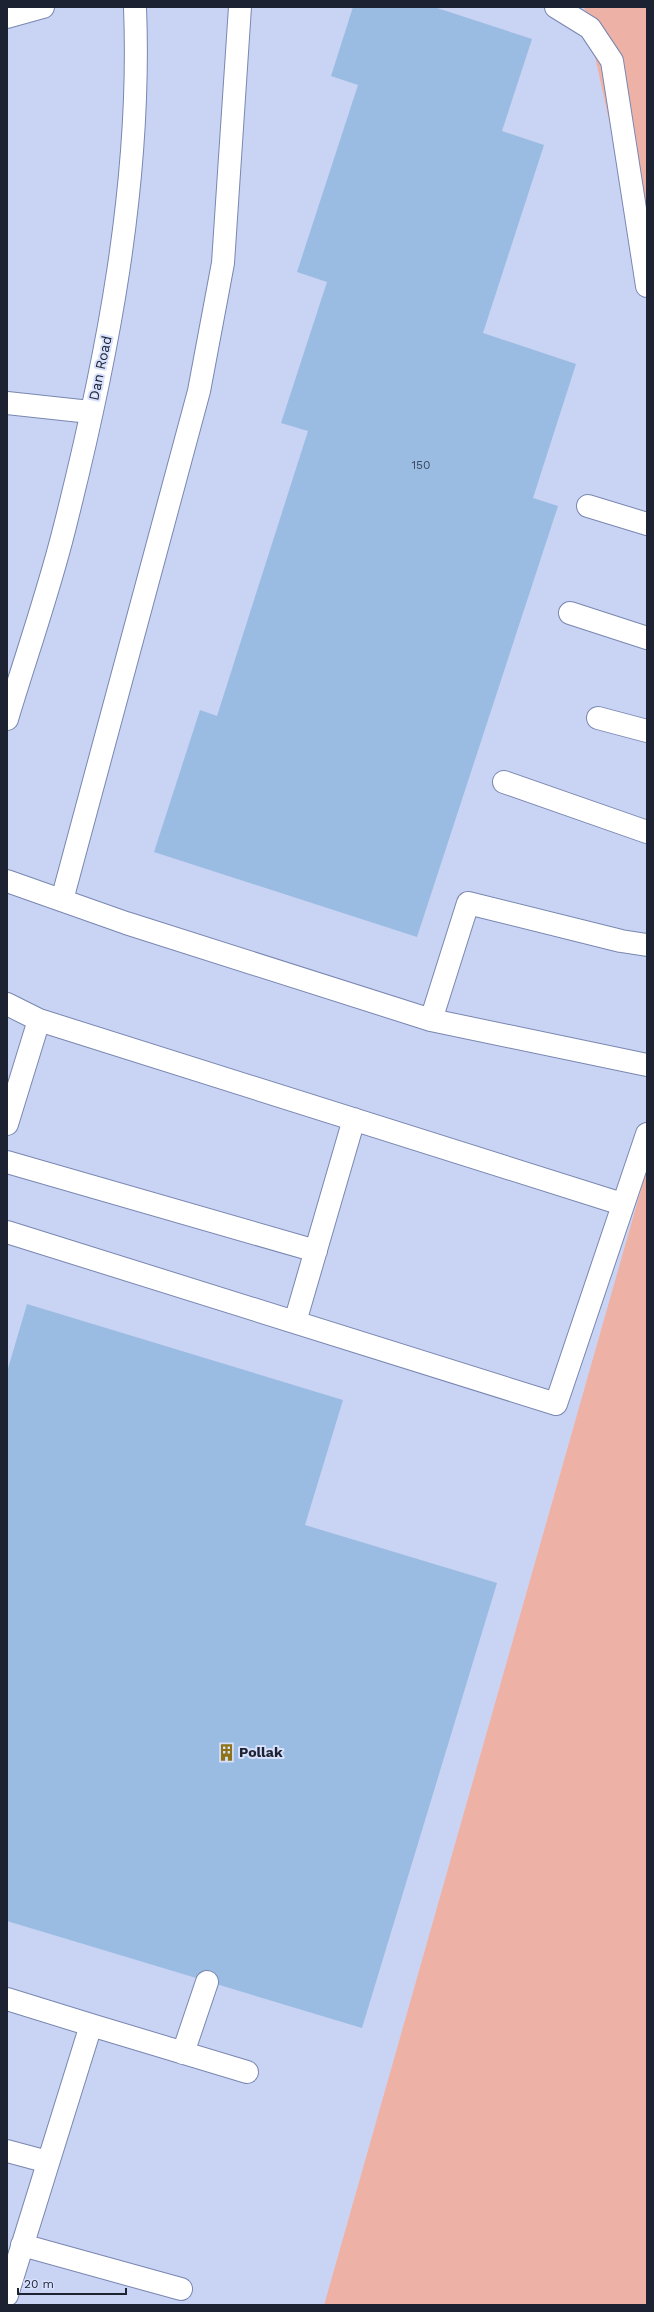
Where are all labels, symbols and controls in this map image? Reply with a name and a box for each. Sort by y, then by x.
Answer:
street label: Dan Road [85,334,115,402]
house number: 150 [411,458,431,472]
building icon: Pollak [216,1742,236,1762]
place label: Pollak [239,1744,283,1760]
scale bar [18,2270,126,2296]
text: 20 m [24,2277,54,2291]

